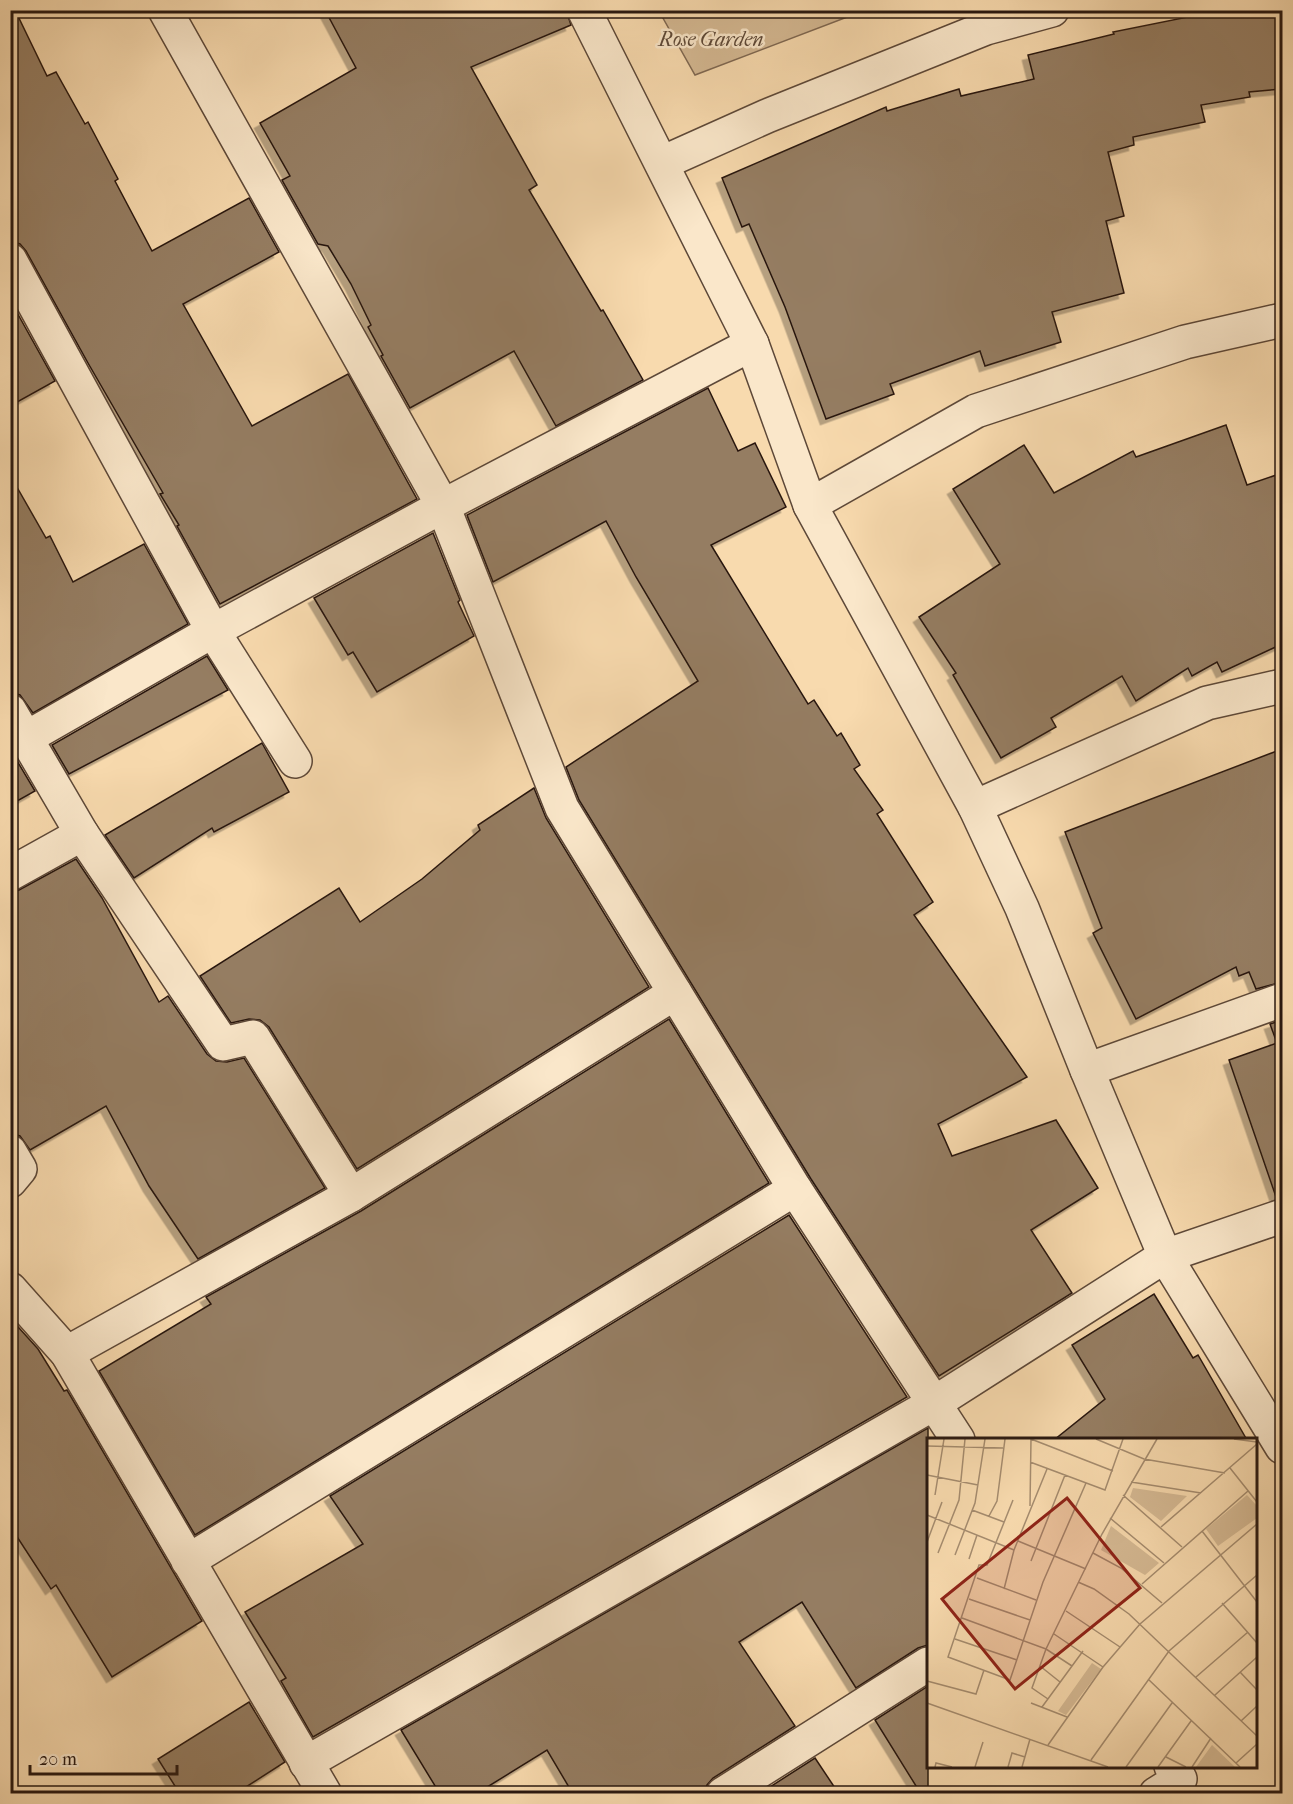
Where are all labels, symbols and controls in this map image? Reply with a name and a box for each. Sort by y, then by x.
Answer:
park label: Rose Garden [657,28,763,51]
inset map [927,1438,1257,1768]
scale bar [30,1738,177,1776]
text: 20 m [39,1749,77,1770]

